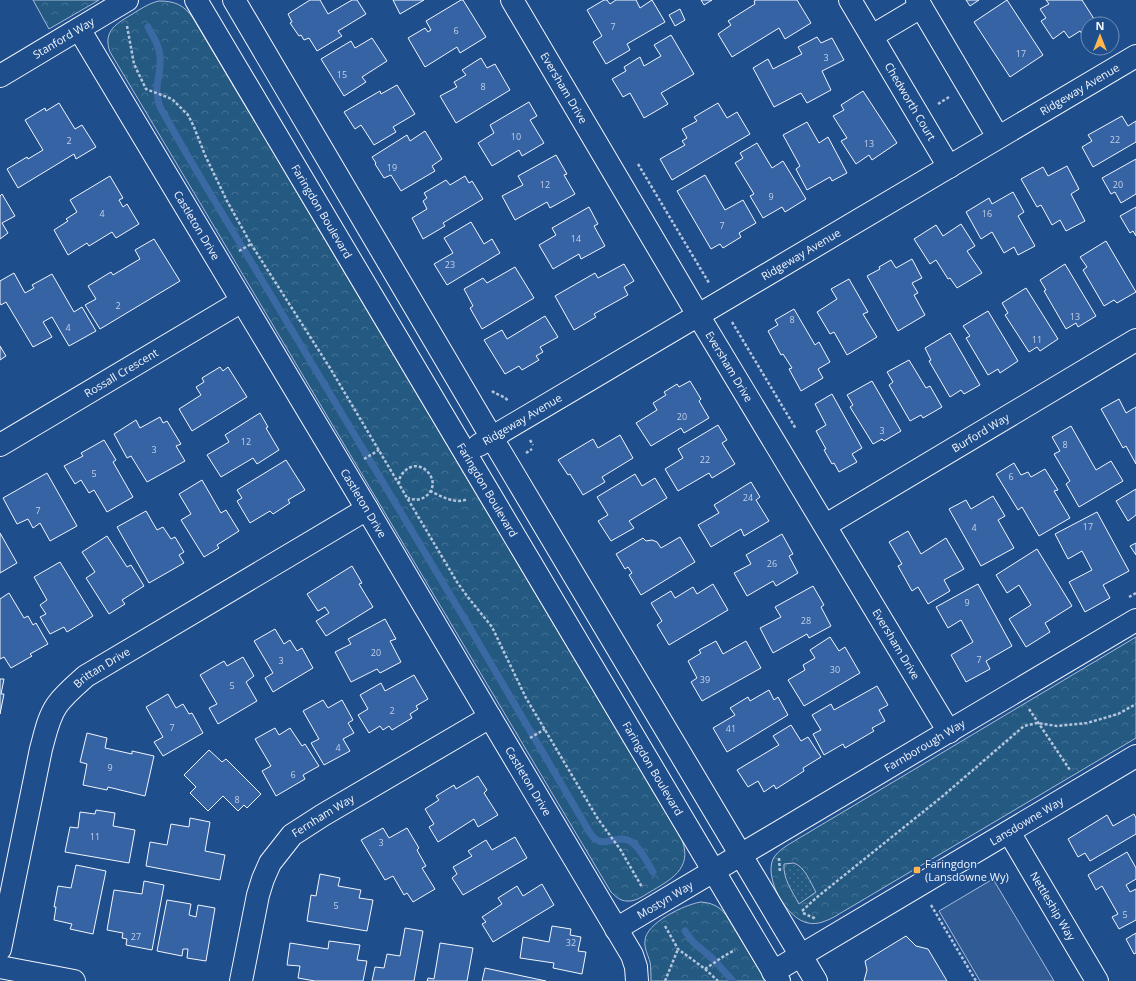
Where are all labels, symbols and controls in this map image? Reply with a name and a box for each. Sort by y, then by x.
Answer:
street label: Stanford Way [30,13,97,62]
north arrow [1080,16,1120,56]
text: N [1096,18,1104,33]
house number: 7 [610,20,616,33]
house number: 6 [453,24,459,37]
house number: 17 [1016,47,1026,60]
street label: Eversham Drive [537,49,591,126]
house number: 3 [823,51,829,64]
street label: Chedworth Court [882,59,940,143]
street label: Ridgeway Avenue [1037,60,1122,118]
house number: 15 [337,68,347,81]
house number: 8 [480,80,486,93]
house number: 10 [511,130,521,143]
house number: 22 [1110,133,1120,146]
house number: 2 [66,134,72,147]
house number: 13 [864,137,874,150]
street label: Faringdon Boulevard [288,161,356,261]
house number: 19 [387,161,397,174]
house number: 12 [540,178,550,191]
house number: 20 [1113,178,1123,191]
street label: Castleton Drive [171,188,224,263]
house number: 9 [768,190,774,203]
house number: 4 [99,207,105,220]
house number: 16 [982,207,992,220]
house number: 7 [719,219,725,232]
street label: Ridgeway Avenue [758,225,843,283]
house number: 14 [571,232,581,245]
house number: 23 [445,258,455,271]
house number: 2 [115,299,121,312]
house number: 13 [1070,310,1080,323]
house number: 8 [789,313,795,326]
house number: 4 [65,321,71,334]
street label: Eversham Drive [702,328,757,405]
house number: 11 [1032,333,1042,346]
street label: Rossall Crescent [81,345,161,400]
street label: Ridgeway Avenue [479,390,564,448]
street label: Burford Way [949,409,1012,455]
house number: 20 [677,410,687,423]
house number: 3 [879,424,885,437]
house number: 12 [241,435,251,448]
house number: 8 [1062,438,1068,451]
street label: Faringdon Boulevard [454,440,521,540]
house number: 3 [151,443,157,456]
house number: 22 [700,453,710,466]
street label: Castleton Drive [337,466,390,540]
house number: 5 [91,467,97,480]
house number: 6 [1008,470,1014,483]
house number: 24 [743,491,753,504]
house number: 7 [35,504,41,517]
house number: 17 [1083,520,1093,533]
house number: 4 [971,521,977,534]
house number: 26 [767,557,777,570]
house number: 9 [964,596,970,609]
street label: Eversham Drive [869,606,924,682]
house number: 28 [801,614,811,627]
street label: Brittan Drive [70,643,133,691]
house number: 20 [371,646,381,659]
house number: 7 [976,653,982,666]
house number: 3 [278,654,284,667]
house number: 30 [830,663,840,676]
house number: 39 [700,673,710,686]
house number: 5 [229,679,235,692]
house number: 2 [389,704,395,717]
street label: Farnborough Way [881,715,968,775]
street label: Faringdon Boulevard [619,718,687,818]
house number: 7 [169,721,175,734]
house number: 41 [726,722,736,735]
house number: 4 [335,741,341,754]
street label: Castleton Drive [502,743,555,818]
house number: 9 [107,761,113,774]
house number: 6 [290,768,296,781]
street label: Fernham Way [289,790,357,840]
house number: 8 [234,793,240,806]
street label: Lansdowne Way [987,793,1066,848]
house number: 11 [90,830,100,843]
house number: 3 [378,836,384,849]
place label: Faringdon (Lansdowne Wy) [925,856,1009,884]
marker: Faringdon (Lansdowne Wy) [912,865,922,875]
street label: Nettleship Way [1027,869,1080,943]
street label: Mostyn Way [634,877,696,922]
house number: 5 [333,899,339,912]
house number: 5 [1122,908,1128,921]
house number: 27 [131,930,141,943]
house number: 32 [566,936,576,949]

